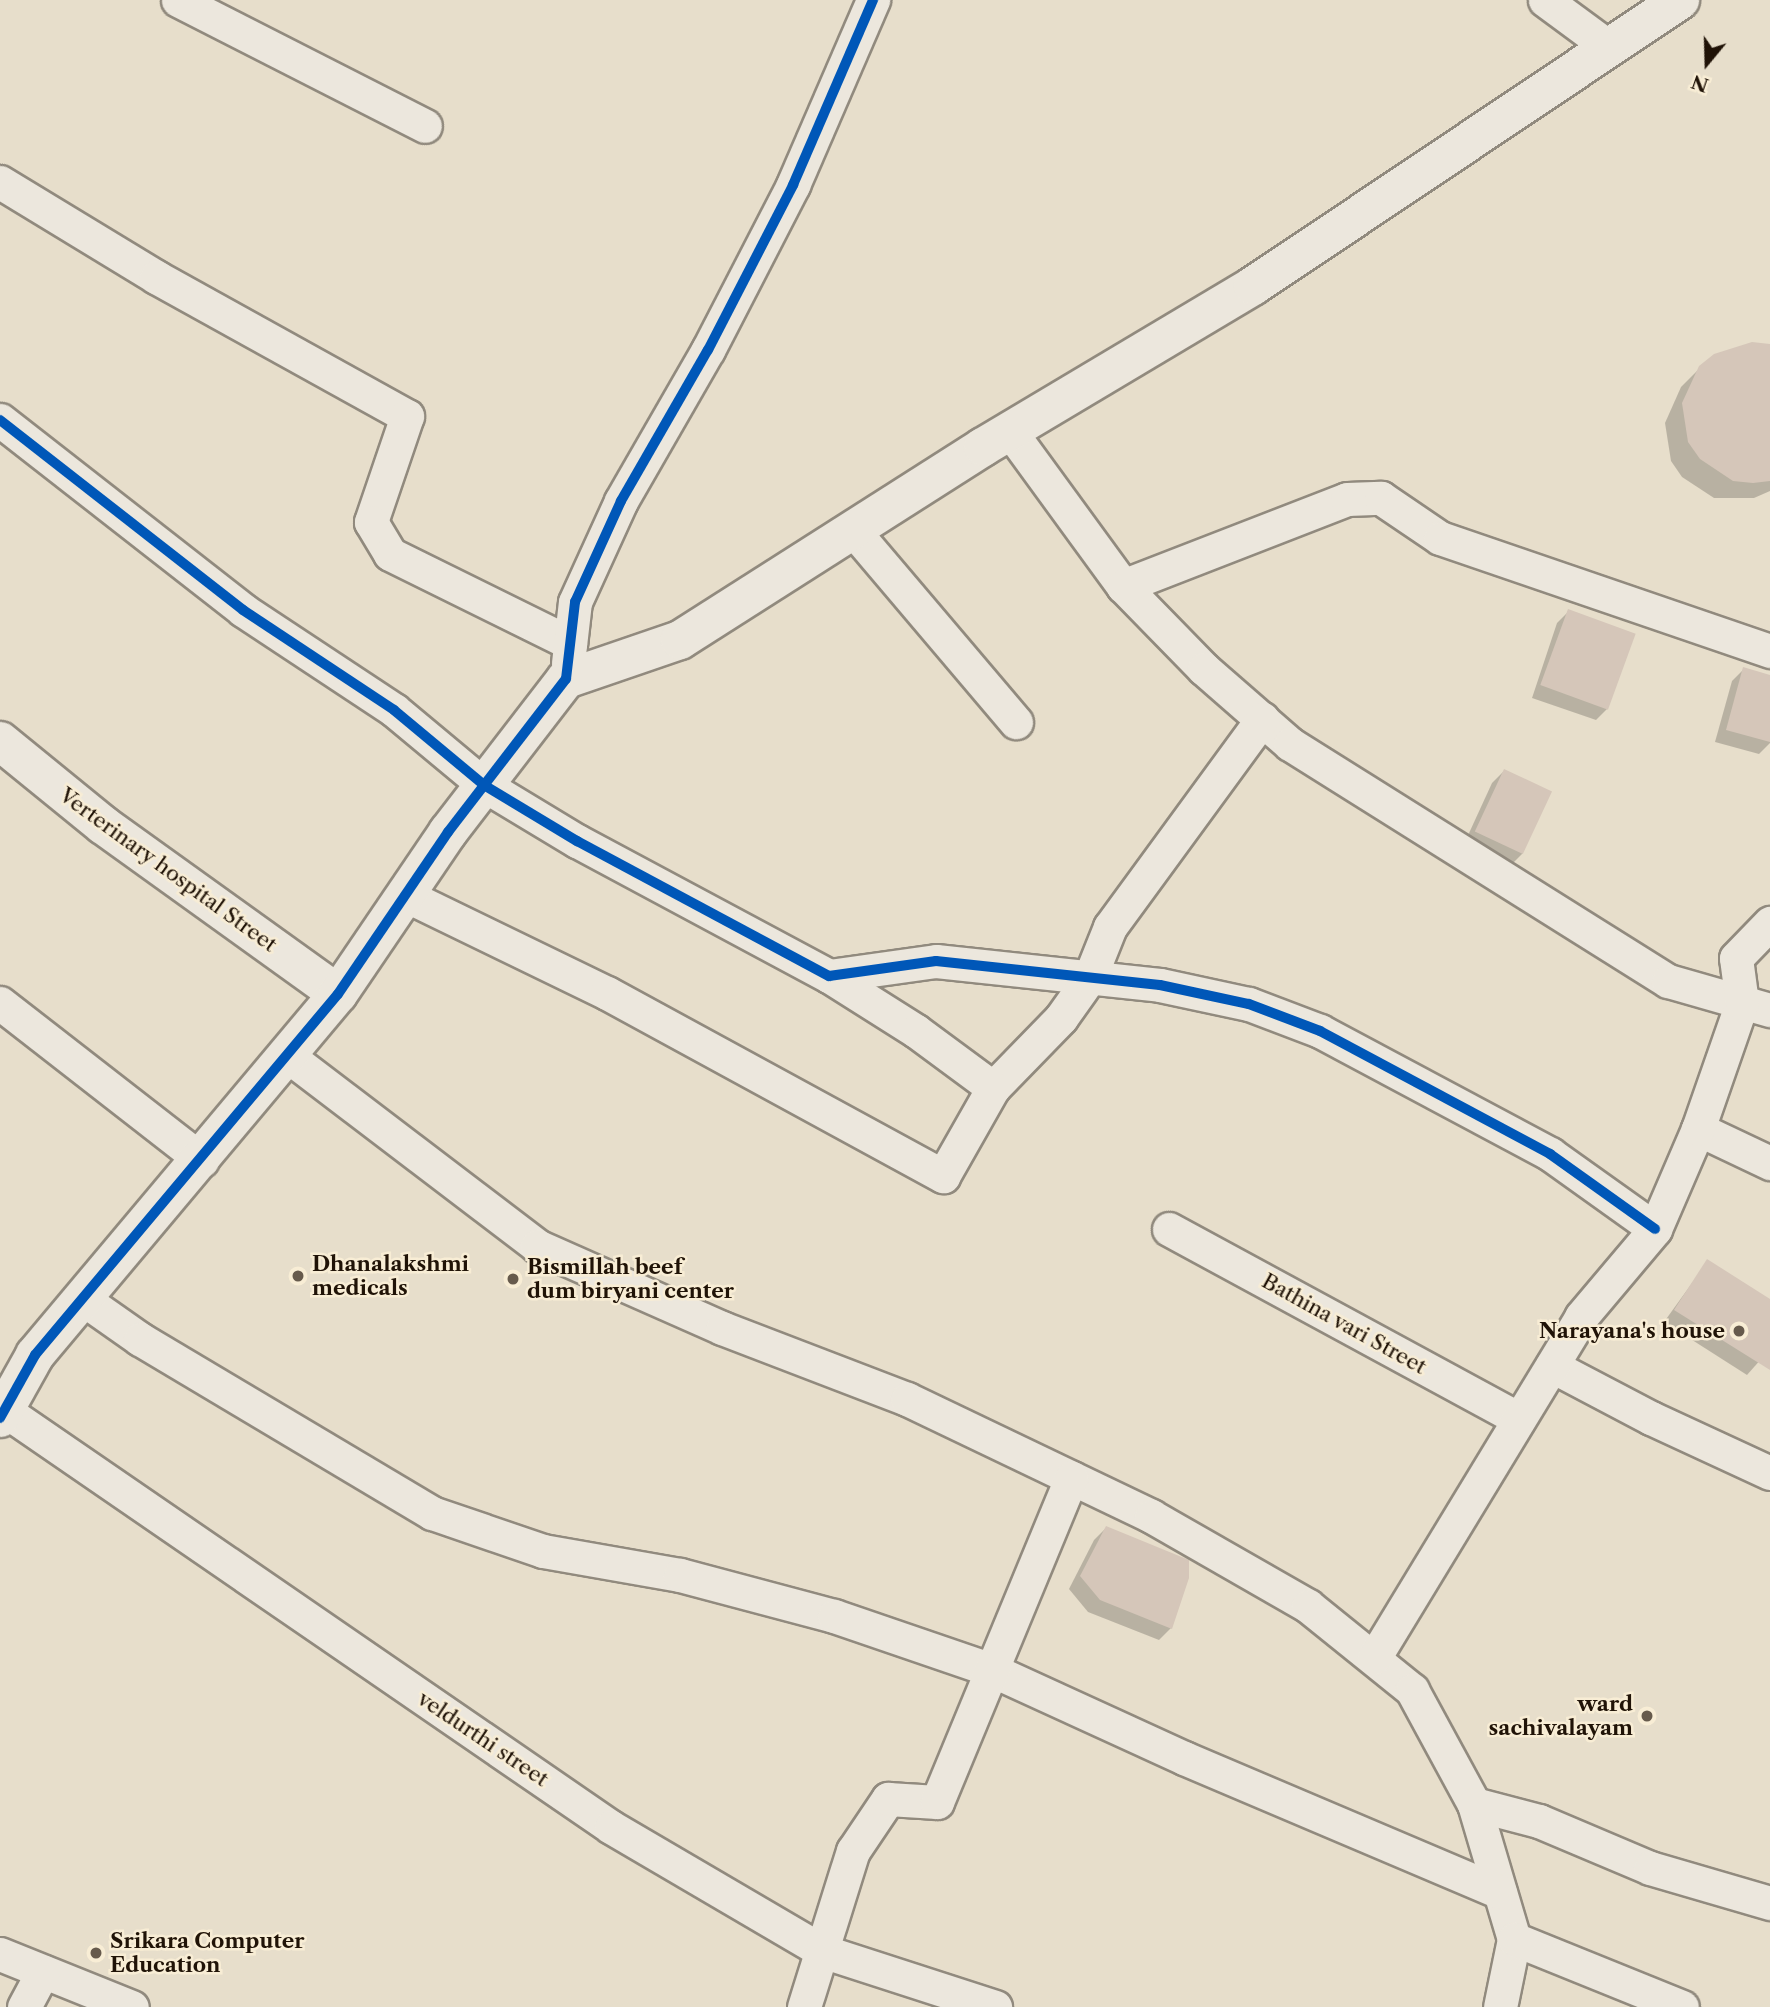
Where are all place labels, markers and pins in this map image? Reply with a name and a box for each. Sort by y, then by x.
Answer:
place label: Dhanalakshmi medicals [312,1251,469,1301]
place label: Bismillah beef dum biryani center [527,1254,734,1304]
marker: Dhanalakshmi medicals [290,1268,306,1284]
marker: Bismillah beef dum biryani center [505,1271,521,1287]
place label: Narayana's house [1539,1318,1725,1344]
marker: Narayana's house [1731,1323,1747,1339]
place label: ward sachivalayam [1488,1691,1633,1741]
marker: ward sachivalayam [1639,1708,1655,1724]
place label: Srikara Computer Education [110,1928,305,1978]
marker: Srikara Computer Education [88,1945,104,1961]

